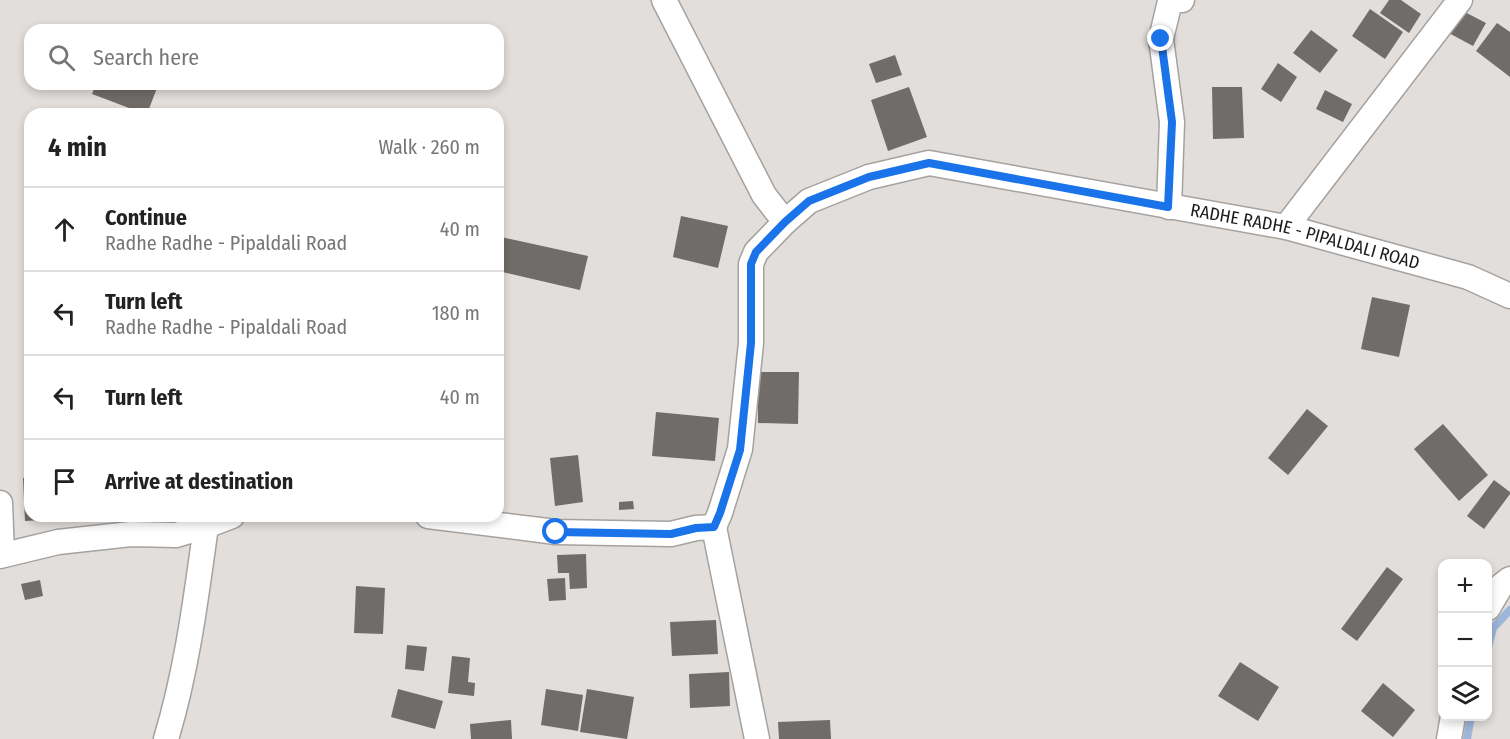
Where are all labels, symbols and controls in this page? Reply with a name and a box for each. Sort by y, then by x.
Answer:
search box [24,24,504,90]
route end [1147,25,1173,51]
icon: search [45,41,78,74]
text: Search here [93,44,199,71]
text: 4 min [48,132,107,163]
text: Walk · 260 m [379,135,480,159]
street label: RADHE RADHE - PIPALDALI ROAD [1189,199,1422,274]
text: Continue [105,204,187,231]
icon: ahead [48,213,81,246]
text: 40 m [440,217,480,241]
text: Radhe Radhe - Pipaldali Road [105,231,347,255]
text: Turn left [105,288,183,315]
icon: left [48,297,81,330]
text: 180 m [432,301,480,325]
text: Radhe Radhe - Pipaldali Road [105,315,347,339]
icon: left [48,381,81,414]
text: Turn left [105,384,183,411]
text: 40 m [440,385,480,409]
icon: arrive [48,465,81,498]
text: Arrive at destination [105,468,293,495]
route start [542,518,568,544]
map controls [1438,559,1492,721]
button: + [1438,559,1492,613]
button: − [1438,613,1492,667]
button: layers [1438,667,1492,721]

